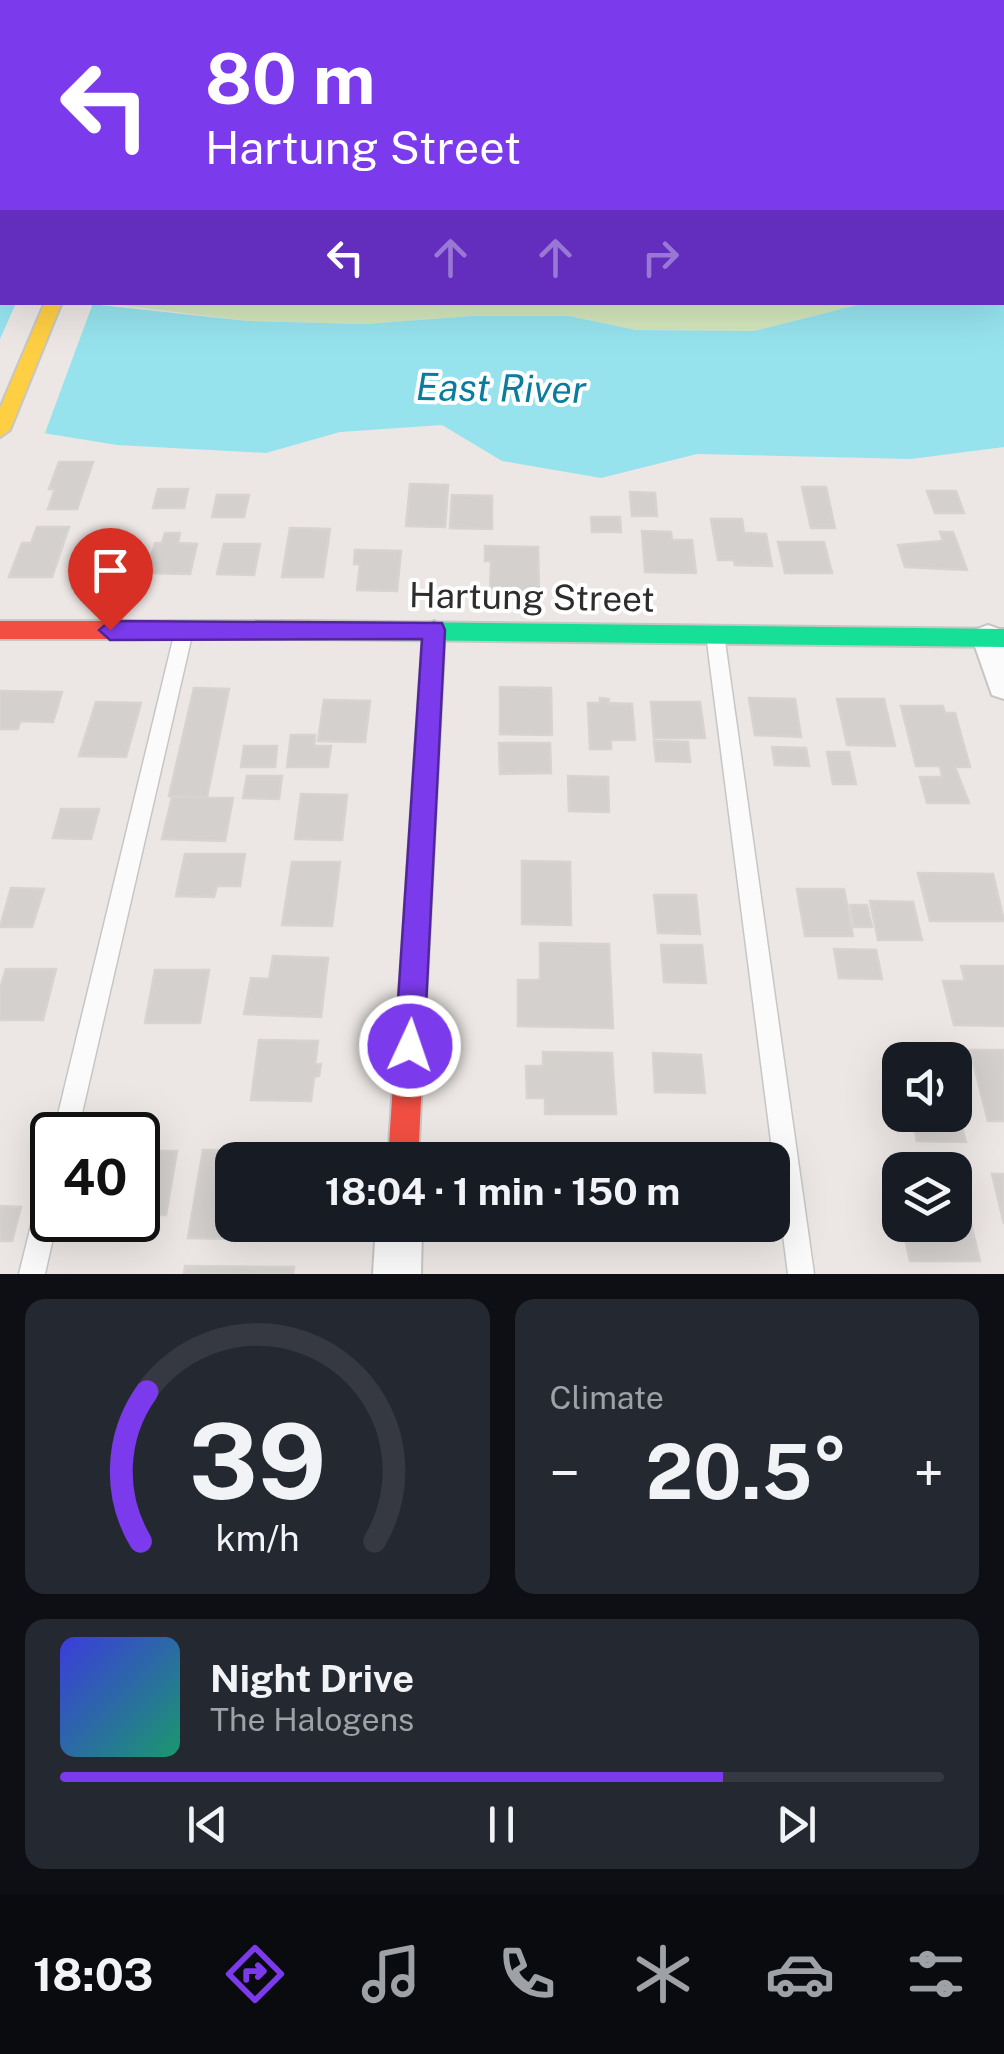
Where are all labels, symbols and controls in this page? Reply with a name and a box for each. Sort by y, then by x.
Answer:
text: 80 m [205,37,375,120]
icon: left [40,40,170,170]
text: Hartung Street [205,121,521,174]
icon: left [318,230,373,285]
icon: ahead [423,230,478,285]
icon: ahead [528,230,583,285]
icon: right [633,230,688,285]
water label: East River [415,364,587,412]
pin [68,528,153,631]
icon: arrive [83,543,138,598]
street label: Hartung Street [409,574,655,620]
position arrow [358,994,462,1098]
map controls [882,1042,972,1242]
button: sound [882,1042,972,1132]
speed limit sign: 40 [30,1112,160,1242]
button: layers [882,1152,972,1242]
text: 18:04 · 1 min · 150 m [325,1169,680,1214]
text: Climate [550,1379,664,1416]
text: 39 [189,1400,326,1522]
text: 20.5° [646,1428,848,1516]
text: − [550,1441,580,1505]
text: + [913,1441,944,1505]
text: km/h [215,1517,299,1559]
text: Night Drive [210,1656,414,1701]
text: The Halogens [210,1701,414,1738]
icon: previous [180,1797,235,1852]
icon: pause [474,1797,529,1852]
icon: next [769,1797,824,1852]
icon: directions [220,1939,290,2009]
icon: music [356,1939,426,2009]
icon: phone [492,1939,562,2009]
icon: climate [628,1939,698,2009]
icon: car [765,1939,835,2009]
icon: filters [901,1939,971,2009]
text: 18:03 [33,1948,153,2001]

